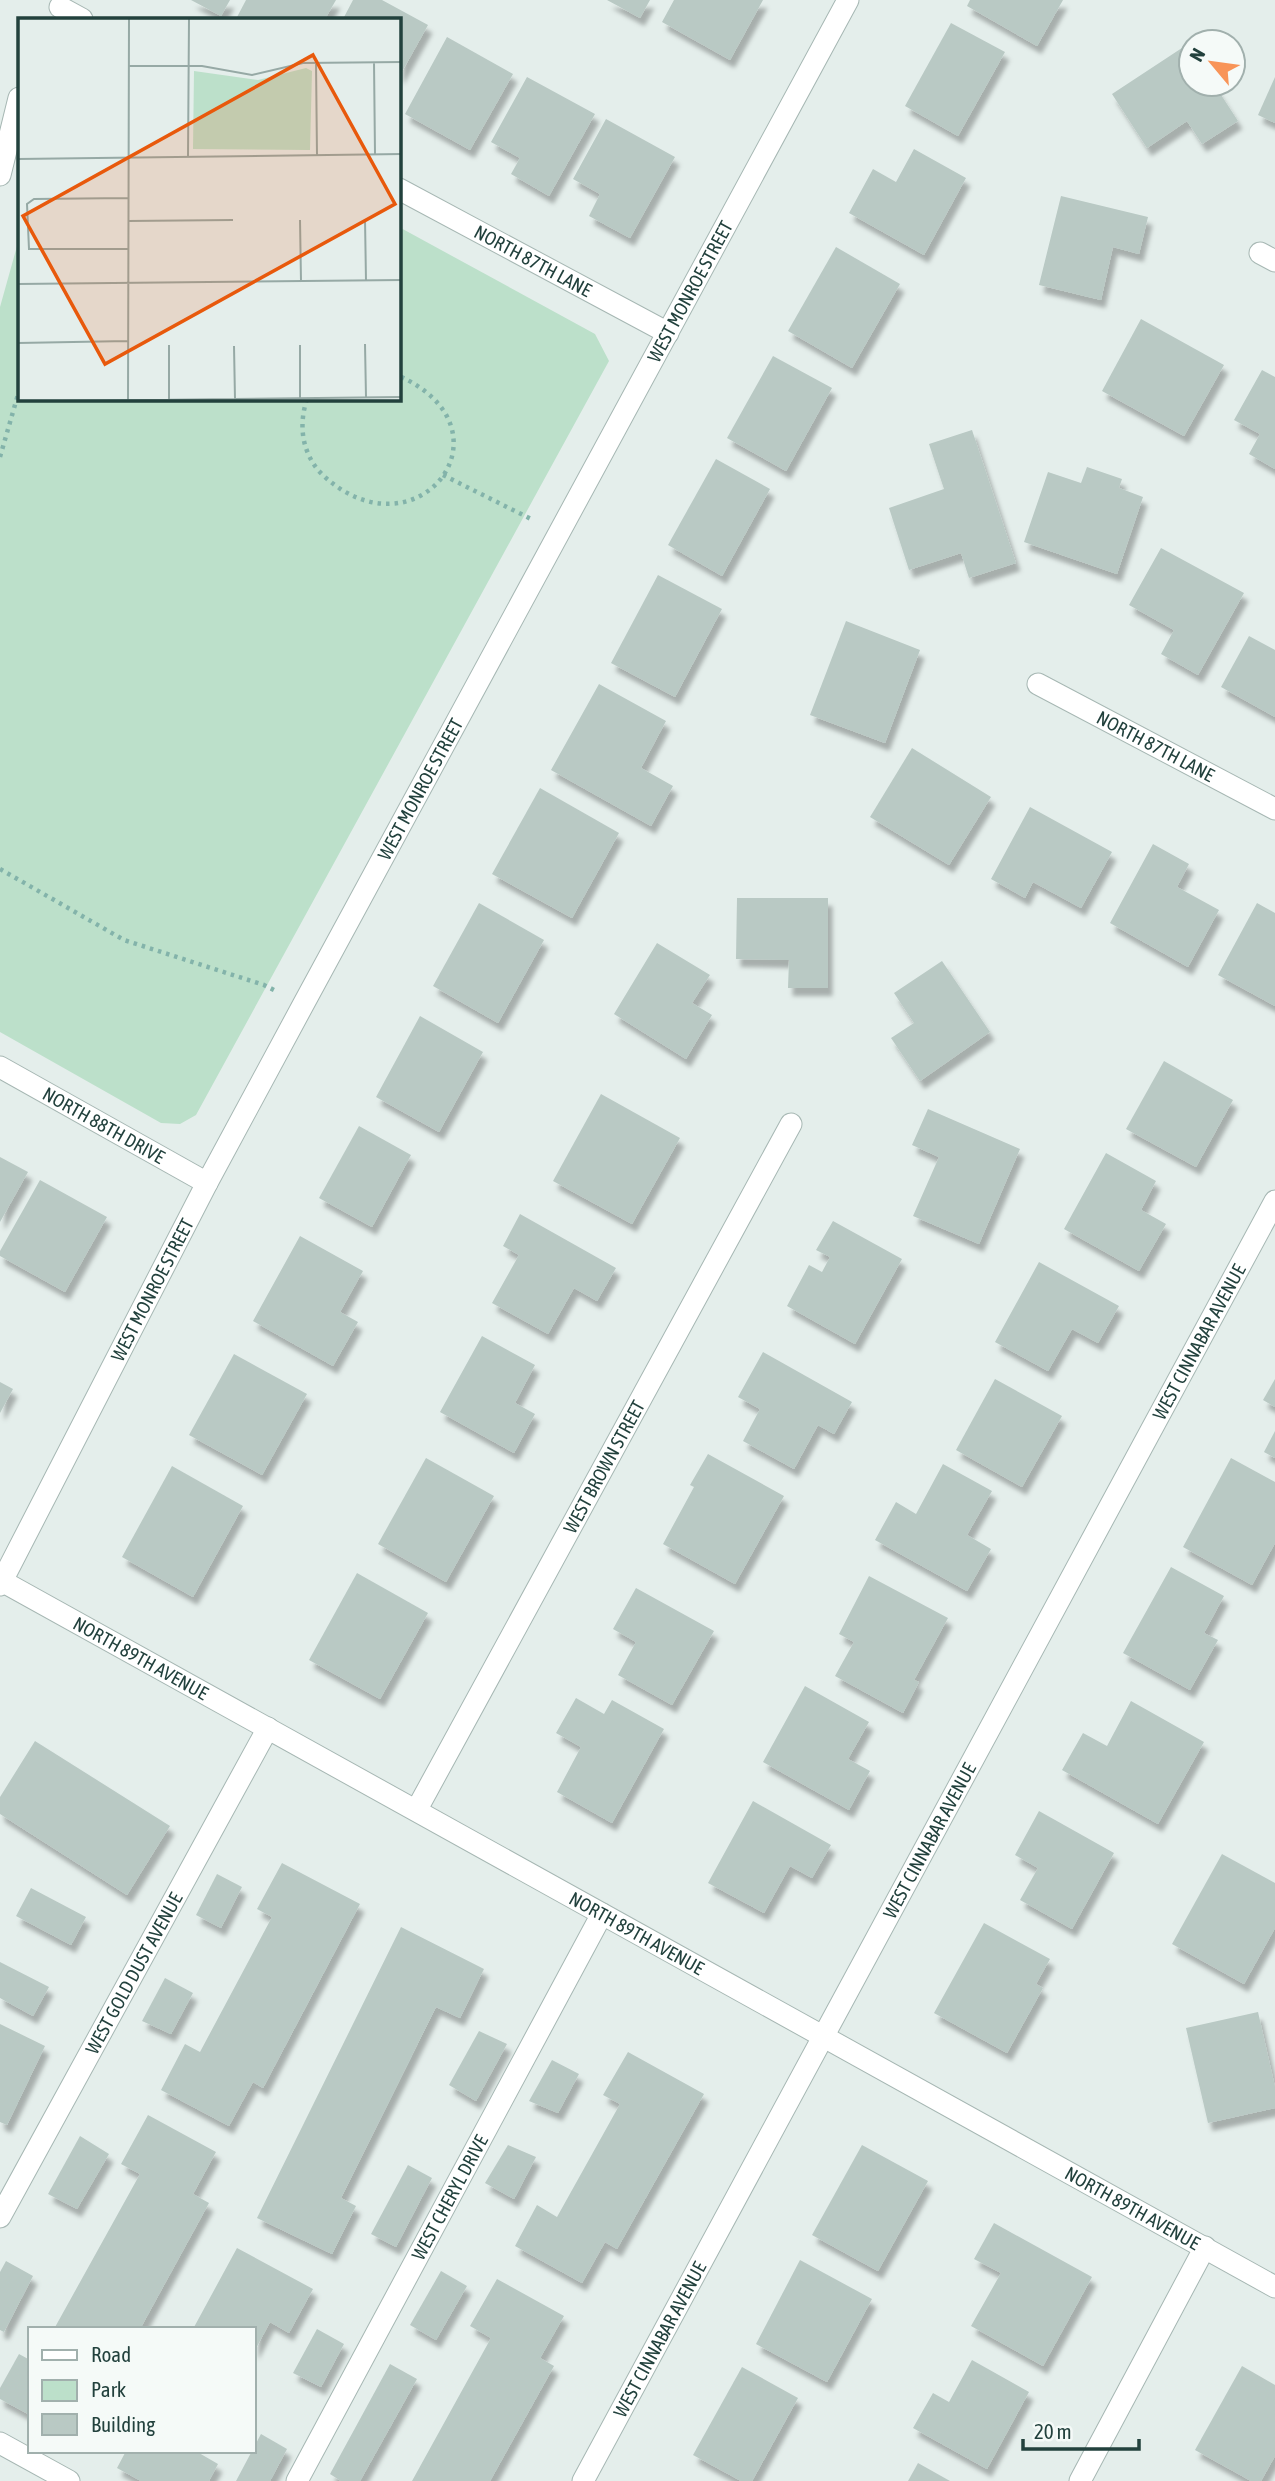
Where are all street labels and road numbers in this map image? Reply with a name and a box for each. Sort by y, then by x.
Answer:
street label: WEST MONROE STREET [643,217,737,366]
street label: NORTH 87TH LANE [471,220,595,301]
street label: NORTH 87TH LANE [1093,706,1218,786]
street label: WEST MONROE STREET [373,714,468,864]
street label: NORTH 88TH DRIVE [39,1082,169,1168]
street label: WEST MONROE STREET [106,1214,198,1365]
street label: WEST CINNABAR AVENUE [1148,1260,1250,1423]
street label: WEST BROWN STREET [559,1396,649,1537]
street label: NORTH 89TH AVENUE [70,1612,212,1704]
street label: WEST CINNABAR AVENUE [878,1759,980,1922]
street label: NORTH 89TH AVENUE [565,1887,708,1979]
street label: WEST GOLD DUST AVENUE [81,1889,187,2058]
street label: WEST CHERYL DRIVE [407,2131,492,2264]
street label: NORTH 89TH AVENUE [1061,2162,1204,2254]
street label: WEST CINNABAR AVENUE [609,2258,710,2421]

